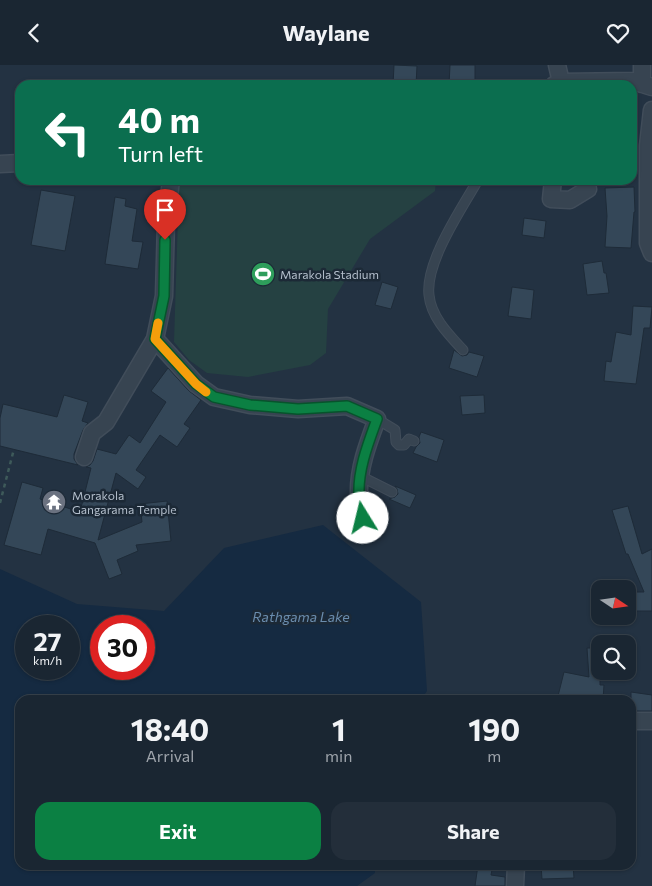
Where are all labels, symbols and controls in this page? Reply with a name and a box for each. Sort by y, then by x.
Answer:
icon: back [20,19,48,47]
text: Waylane [282,19,370,46]
icon: heart [604,19,632,47]
text: 40 m [118,97,200,140]
icon: left [35,100,100,165]
text: Turn left [118,140,203,167]
pin [144,189,186,240]
icon: arrive [151,196,179,224]
sports icon: Marakola Stadium [250,261,276,287]
place label: Marakola Stadium [280,267,379,281]
place label: Morakola Gangarama Temple [72,488,177,516]
temple icon: Morakola Gangarama Temple [41,489,67,515]
position arrow [336,491,388,543]
north arrow [591,580,636,625]
map controls [591,580,636,680]
water label: Rathgama Lake [252,608,350,625]
speed limit sign: 30 [90,615,155,680]
text: 27 [34,626,61,656]
button: search [591,635,636,680]
text: km/h [33,653,62,667]
text: 18:40 [131,710,209,747]
text: 1 [332,710,345,747]
text: 190 [468,710,520,747]
text: Arrival [146,746,194,765]
text: min [325,746,352,765]
text: m [487,746,501,765]
button: Exit [35,802,321,860]
button: Share [331,802,616,860]

